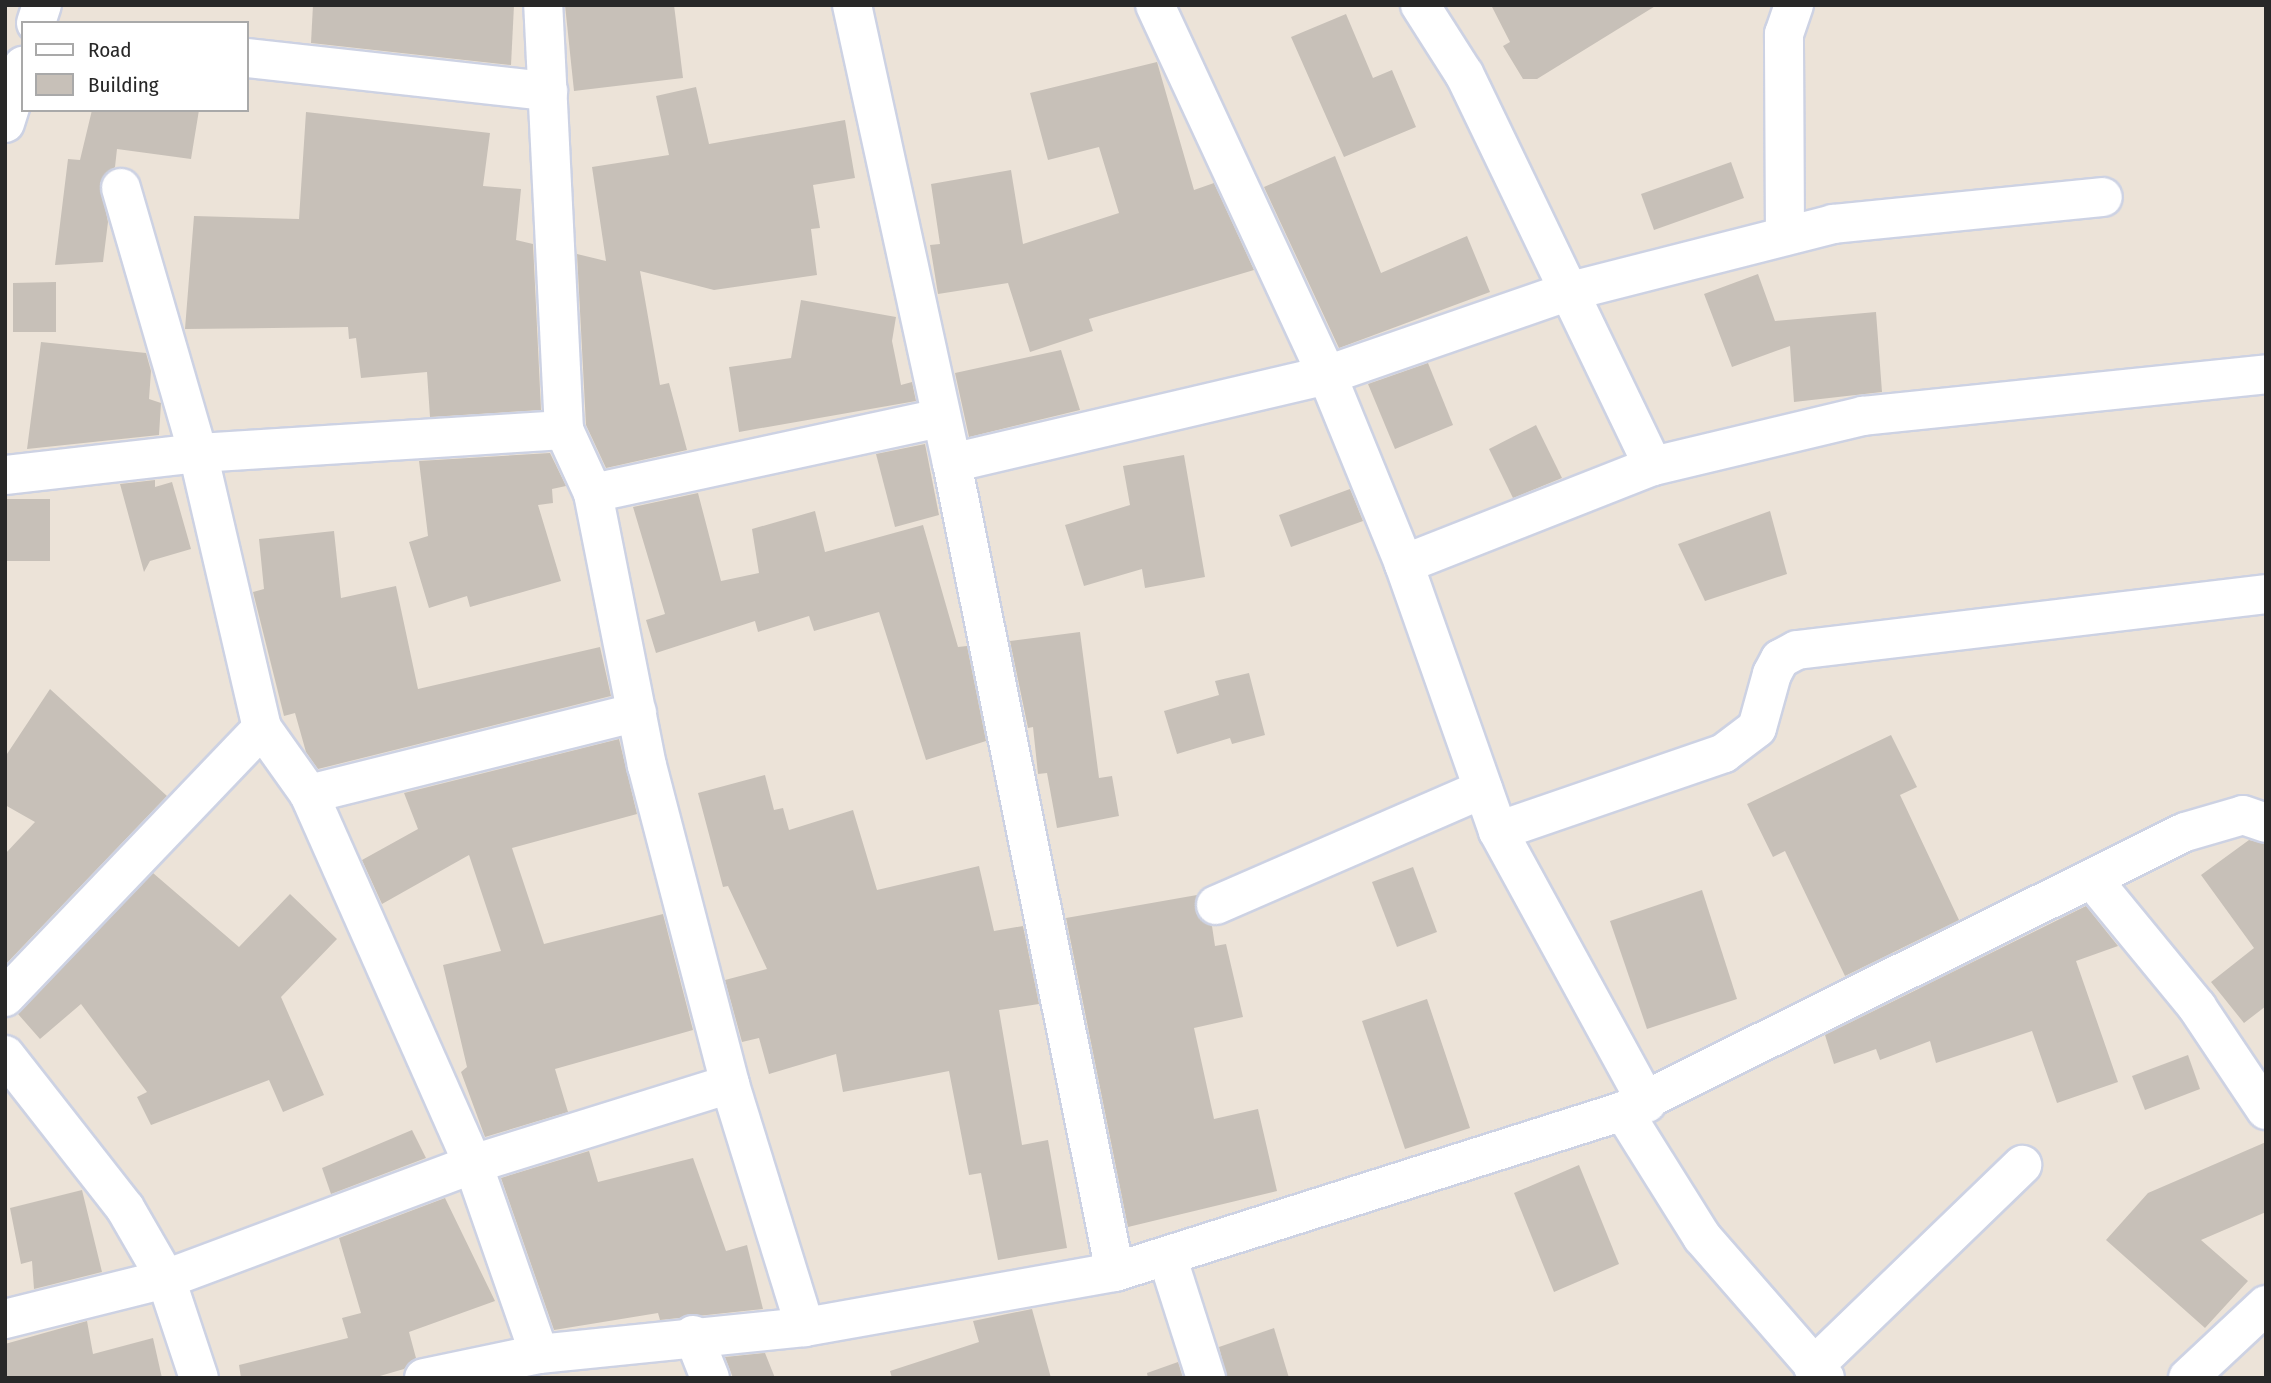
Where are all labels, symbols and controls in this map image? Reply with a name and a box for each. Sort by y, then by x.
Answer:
legend [21,21,248,112]
text: Road [88,37,132,63]
text: Building [88,72,159,98]

